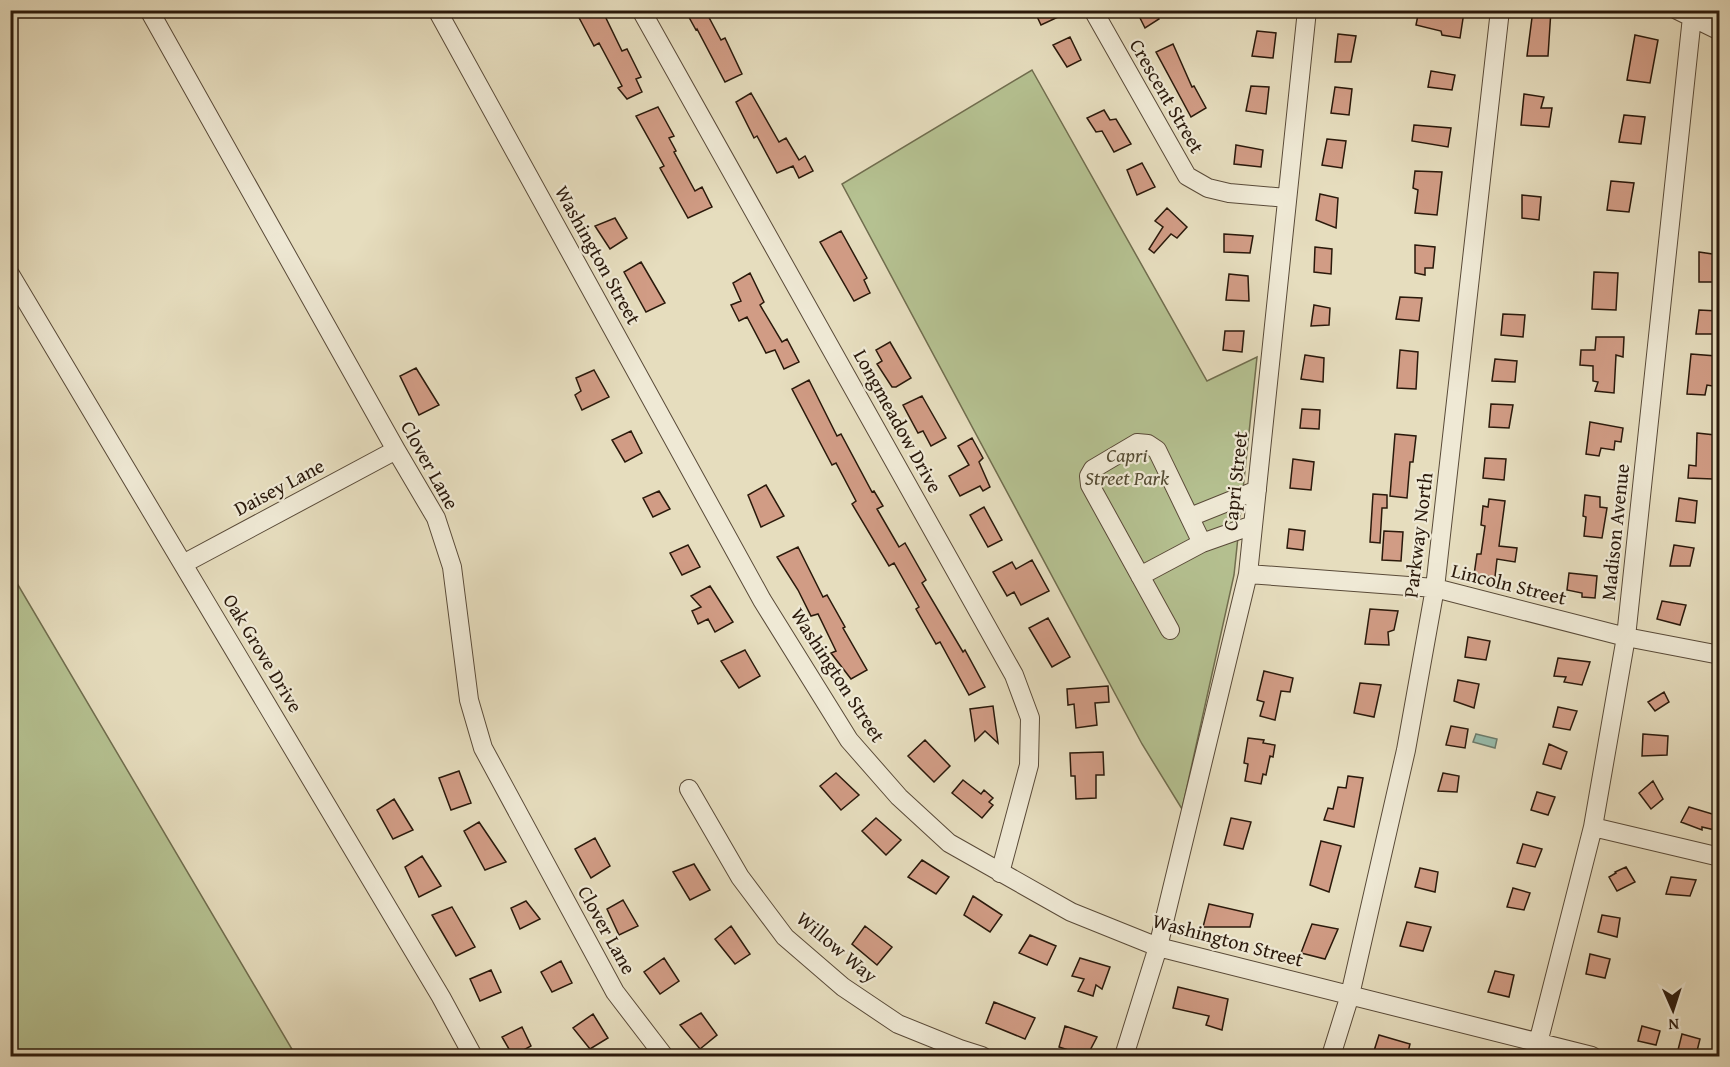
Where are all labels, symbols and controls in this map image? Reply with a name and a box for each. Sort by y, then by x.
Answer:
street label: Crescent Street [1123,33,1212,158]
street label: Washington Street [548,180,649,330]
street label: Longmeadow Drive [847,344,950,498]
street label: Clover Lane [394,415,467,514]
street label: Capri Street [1215,430,1254,532]
park label: Capri Street Park [1085,440,1170,492]
street label: Daisey Lane [228,451,329,523]
street label: Madison Avenue [1593,462,1636,602]
street label: Parkway North [1395,471,1440,599]
street label: Lincoln Street [1449,555,1570,612]
street label: Oak Grove Drive [217,588,310,718]
street label: Washington Street [784,602,893,748]
street label: Clover Lane [571,880,644,979]
street label: Willow Way [790,904,884,989]
street label: Washington Street [1149,905,1307,974]
north arrow [1643,980,1703,1040]
text: N [1668,1013,1680,1037]

